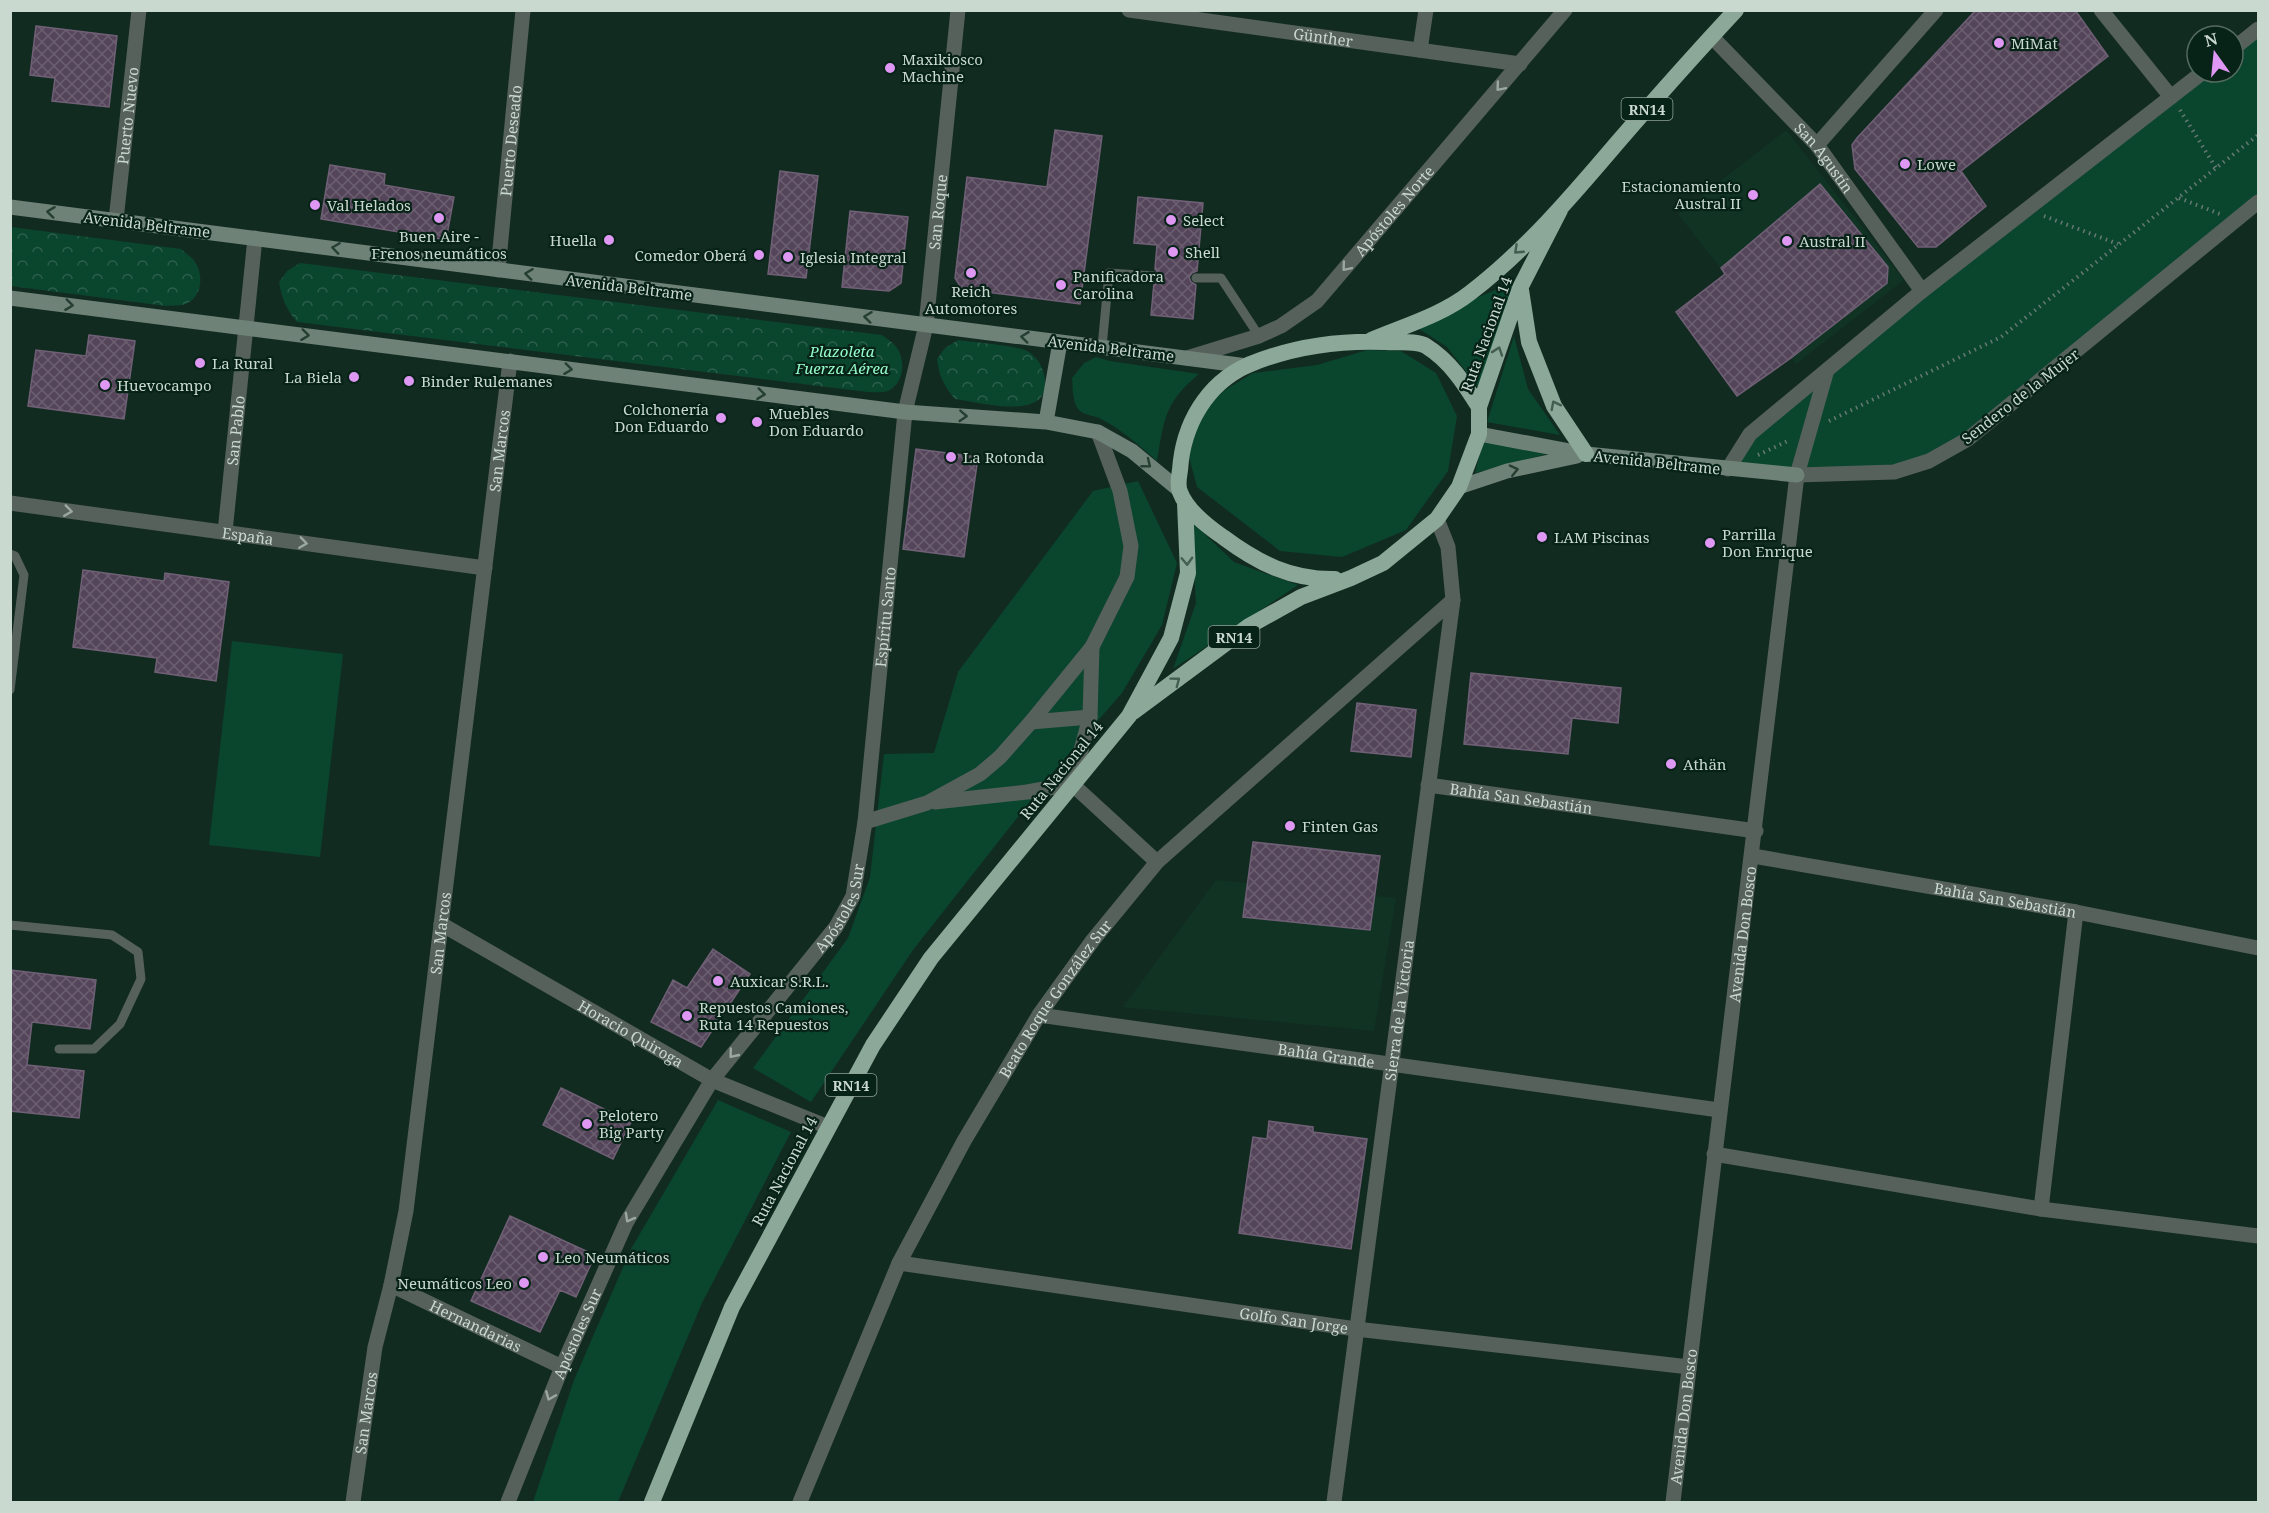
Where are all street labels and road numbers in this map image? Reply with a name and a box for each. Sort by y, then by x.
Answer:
street label: Günther [1292,23,1354,51]
street label: Puerto Nuevo [112,66,143,165]
street label: Puerto Deseado [495,84,526,197]
road number: RN14 [1622,98,1672,120]
street label: San Agustín [1790,118,1858,197]
street label: Apóstoles Norte [1350,161,1438,260]
street label: San Roque [924,173,951,251]
street label: Avenida Beltrame [82,206,212,242]
street label: Avenida Beltrame [564,269,694,305]
street label: Ruta Nacional 14 [1456,273,1516,394]
street label: Avenida Beltrame [1046,330,1176,366]
street label: Sendero de la Mujer [1957,344,2083,448]
street label: San Pablo [222,395,249,466]
street label: San Marcos [484,408,514,493]
street label: Avenida Beltrame [1593,445,1721,479]
street label: España [221,522,275,549]
street label: Espíritu Santo [870,566,900,668]
road number: RN14 [1208,626,1260,648]
street label: Ruta Nacional 14 [1015,716,1107,823]
street label: Bahía San Sebastián [1448,778,1594,818]
street label: Apóstoles Sur [810,862,868,956]
street label: Avenida Don Bosco [1724,865,1760,1003]
street label: Bahía San Sebastián [1933,878,2078,922]
street label: San Marcos [425,891,455,975]
street label: Beato Roque González Sur [994,915,1116,1081]
street label: Sierra de la Victoria [1380,939,1418,1082]
street label: Horacio Quiroga [575,995,687,1071]
street label: Bahía Grande [1276,1038,1376,1072]
road number: RN14 [826,1074,876,1096]
street label: Ruta Nacional 14 [747,1112,822,1229]
street label: Apóstoles Sur [548,1285,606,1382]
street label: Hernandarias [427,1295,525,1356]
street label: Golfo San Jorge [1238,1302,1350,1338]
street label: Avenida Don Bosco [1665,1347,1701,1486]
street label: San Marcos [350,1370,381,1455]

